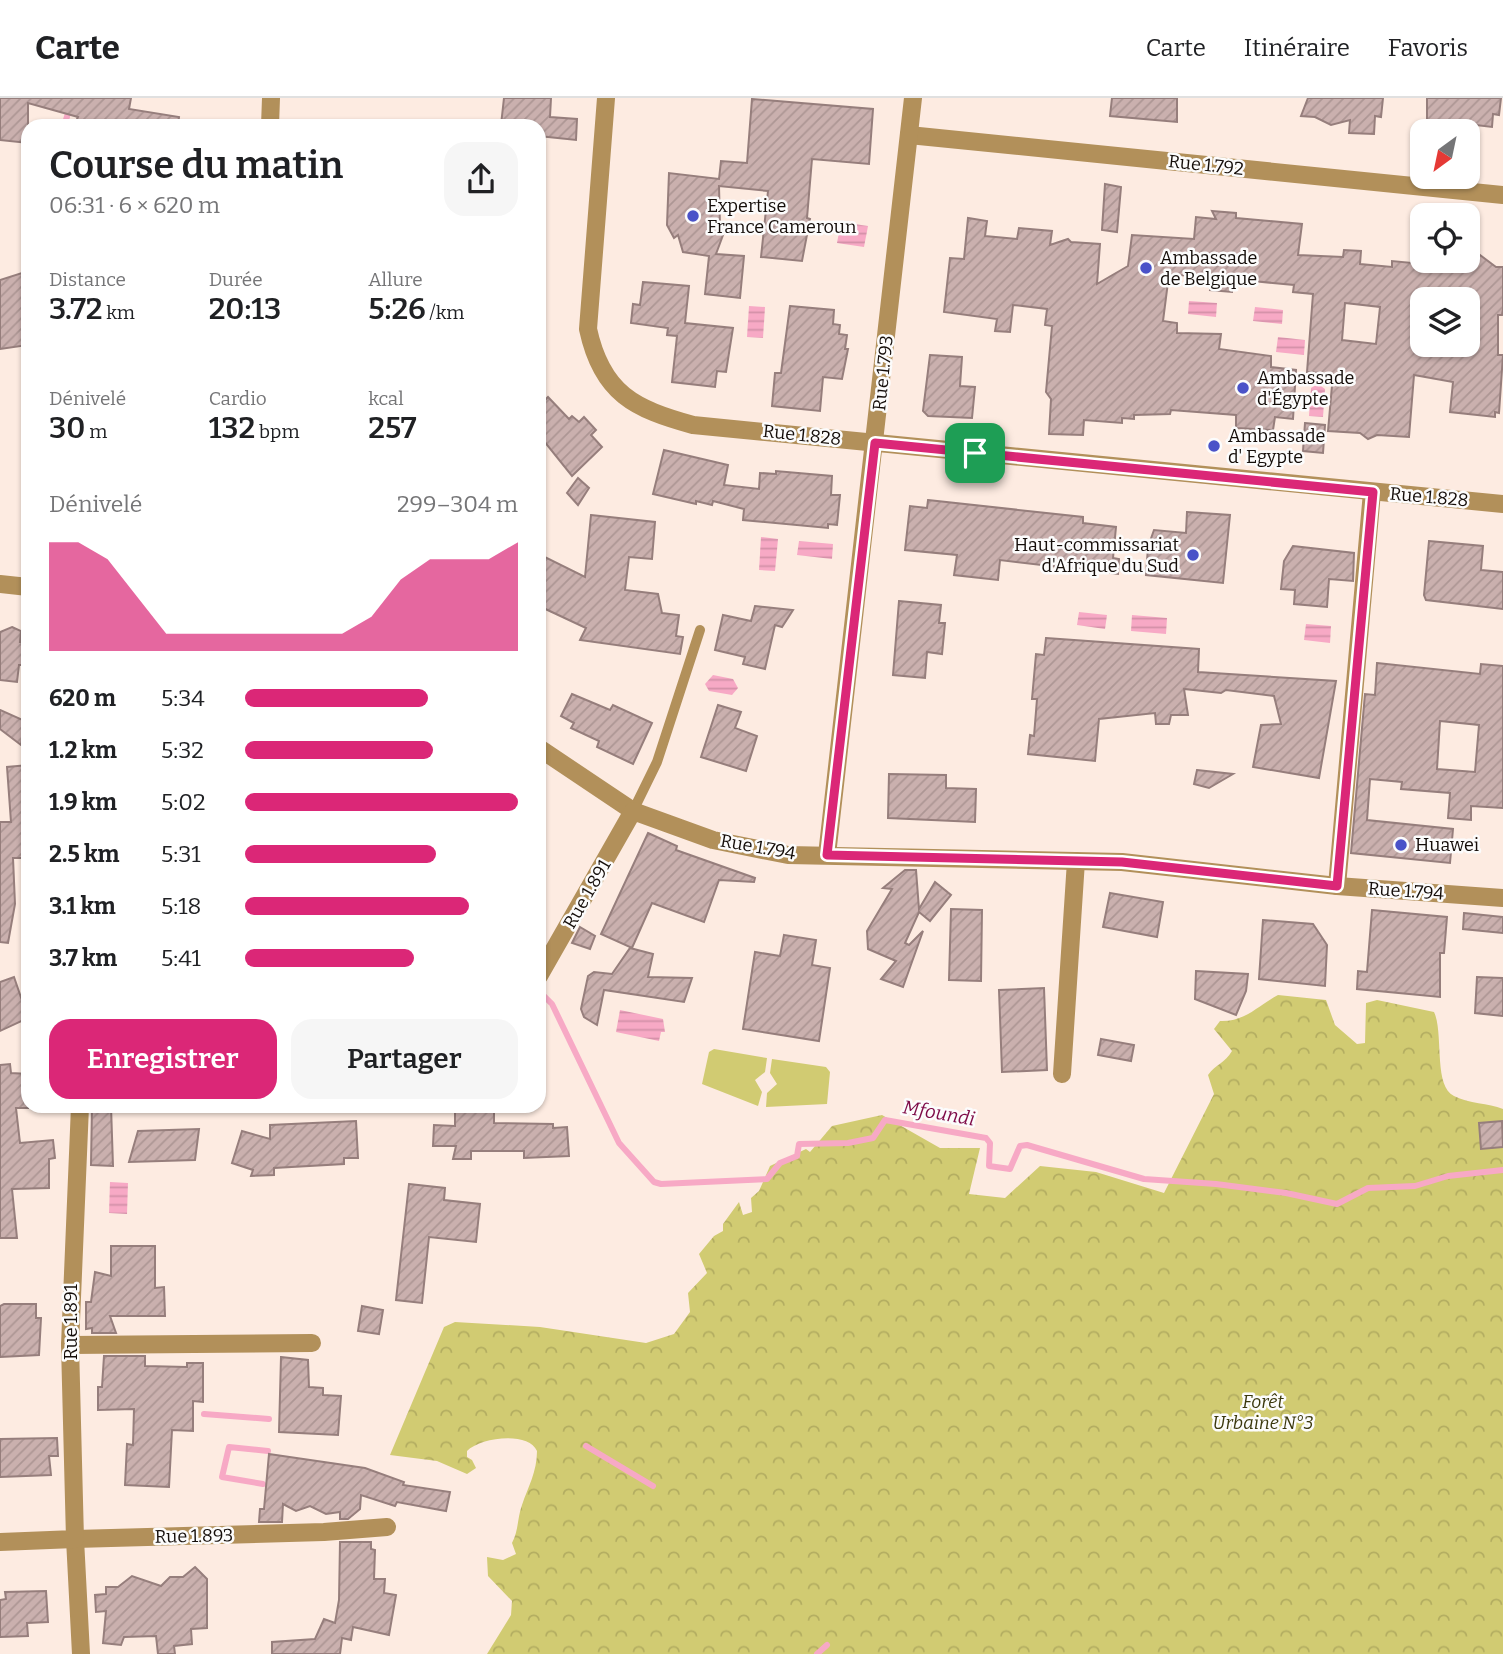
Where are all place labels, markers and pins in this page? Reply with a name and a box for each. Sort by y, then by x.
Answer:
place label: Expertise France Cameroun [707,195,857,238]
marker: Expertise France Cameroun [685,208,701,224]
place label: Ambassade de Belgique [1160,247,1257,290]
marker: Ambassade de Belgique [1138,260,1154,276]
place label: Ambassade d'Égypte [1257,367,1354,410]
marker: Ambassade d'Égypte [1235,380,1251,396]
pin [945,423,1005,483]
place label: Ambassade d' Egypte [1228,425,1325,468]
marker: Ambassade d' Egypte [1206,438,1222,454]
place label: Haut-commissariat d'Afrique du Sud [1014,534,1179,577]
marker: Haut-commissariat d'Afrique du Sud [1185,547,1201,563]
place label: Huawei [1415,834,1479,856]
marker: Huawei [1393,837,1409,853]

